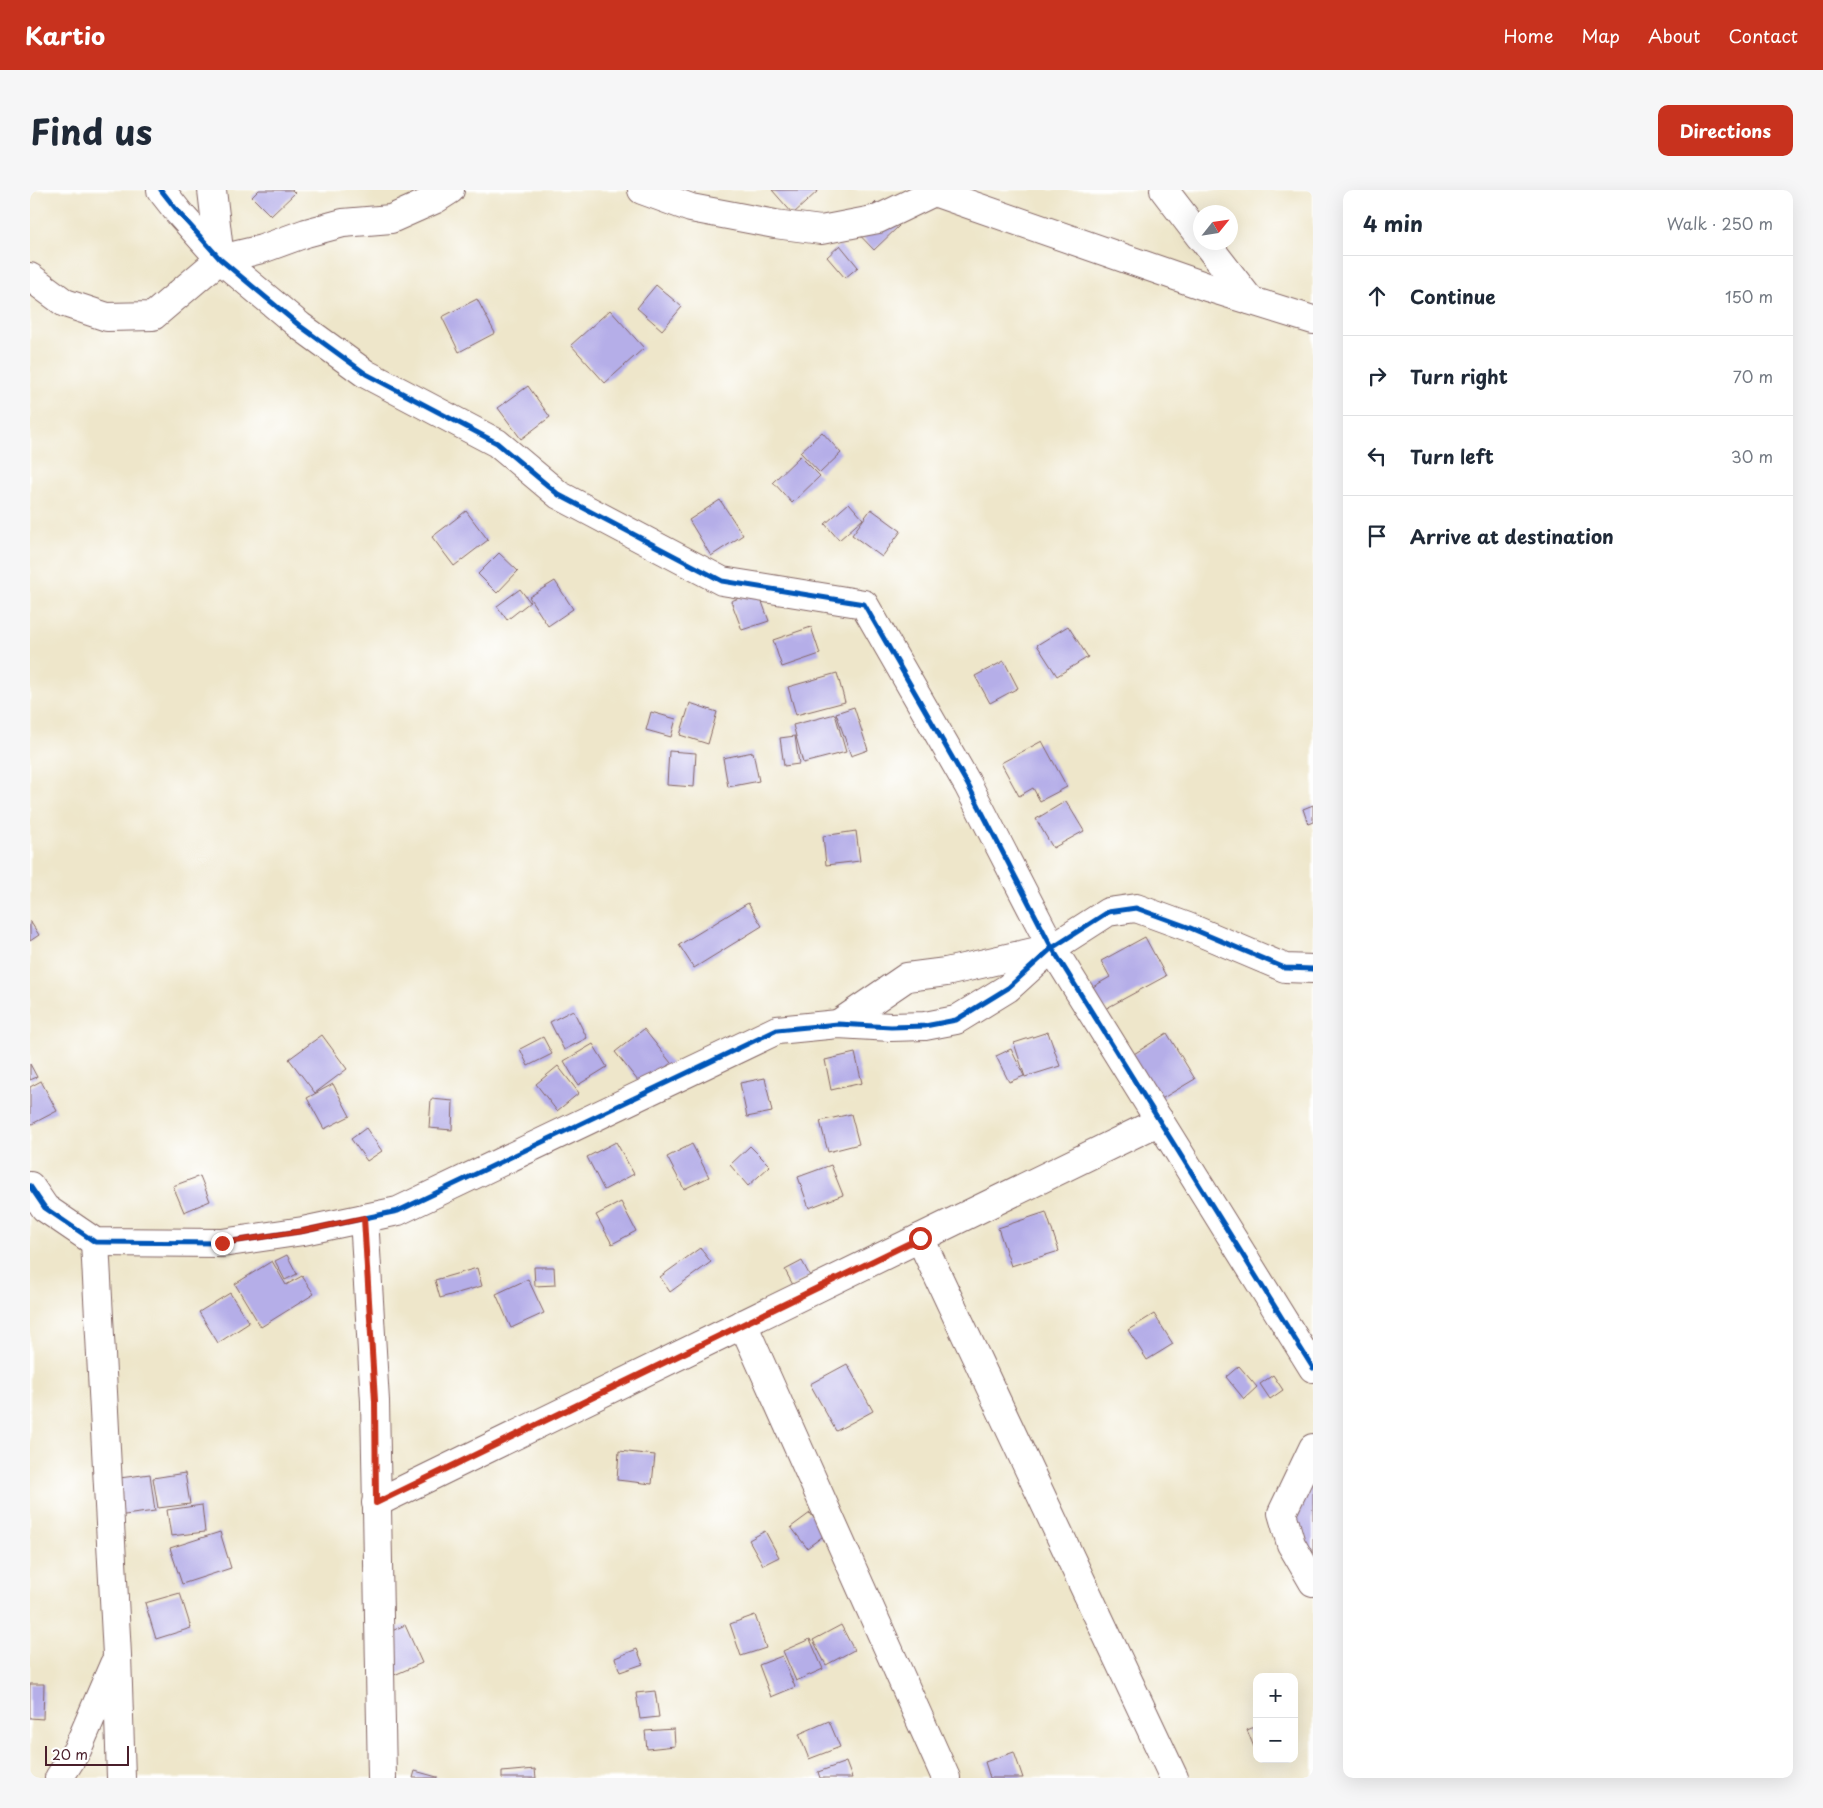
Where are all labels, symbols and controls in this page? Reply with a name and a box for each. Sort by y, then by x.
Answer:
text: Kartio [25,17,105,53]
text: Home [1503,22,1553,49]
text: Map [1581,22,1620,49]
text: About [1648,22,1700,49]
text: Contact [1728,22,1798,49]
text: Find us [30,104,152,157]
button: Directions [1658,105,1793,156]
north arrow [1193,205,1238,250]
text: 4 min [1363,207,1423,239]
text: Walk · 250 m [1667,211,1773,235]
icon: ahead [1363,282,1391,310]
text: Continue [1410,282,1496,310]
text: 150 m [1725,284,1773,308]
icon: right [1363,362,1391,390]
text: Turn right [1410,362,1508,390]
text: 70 m [1733,364,1773,388]
icon: left [1363,442,1391,470]
text: Turn left [1410,442,1494,470]
text: 30 m [1731,444,1773,468]
icon: arrive [1363,522,1391,550]
text: Arrive at destination [1410,522,1614,550]
route start [909,1227,932,1250]
route end [211,1232,234,1255]
map controls [1253,1673,1298,1763]
button: + [1253,1673,1298,1718]
button: − [1253,1718,1298,1763]
scale bar [45,1743,129,1766]
text: 20 m [52,1744,88,1765]

